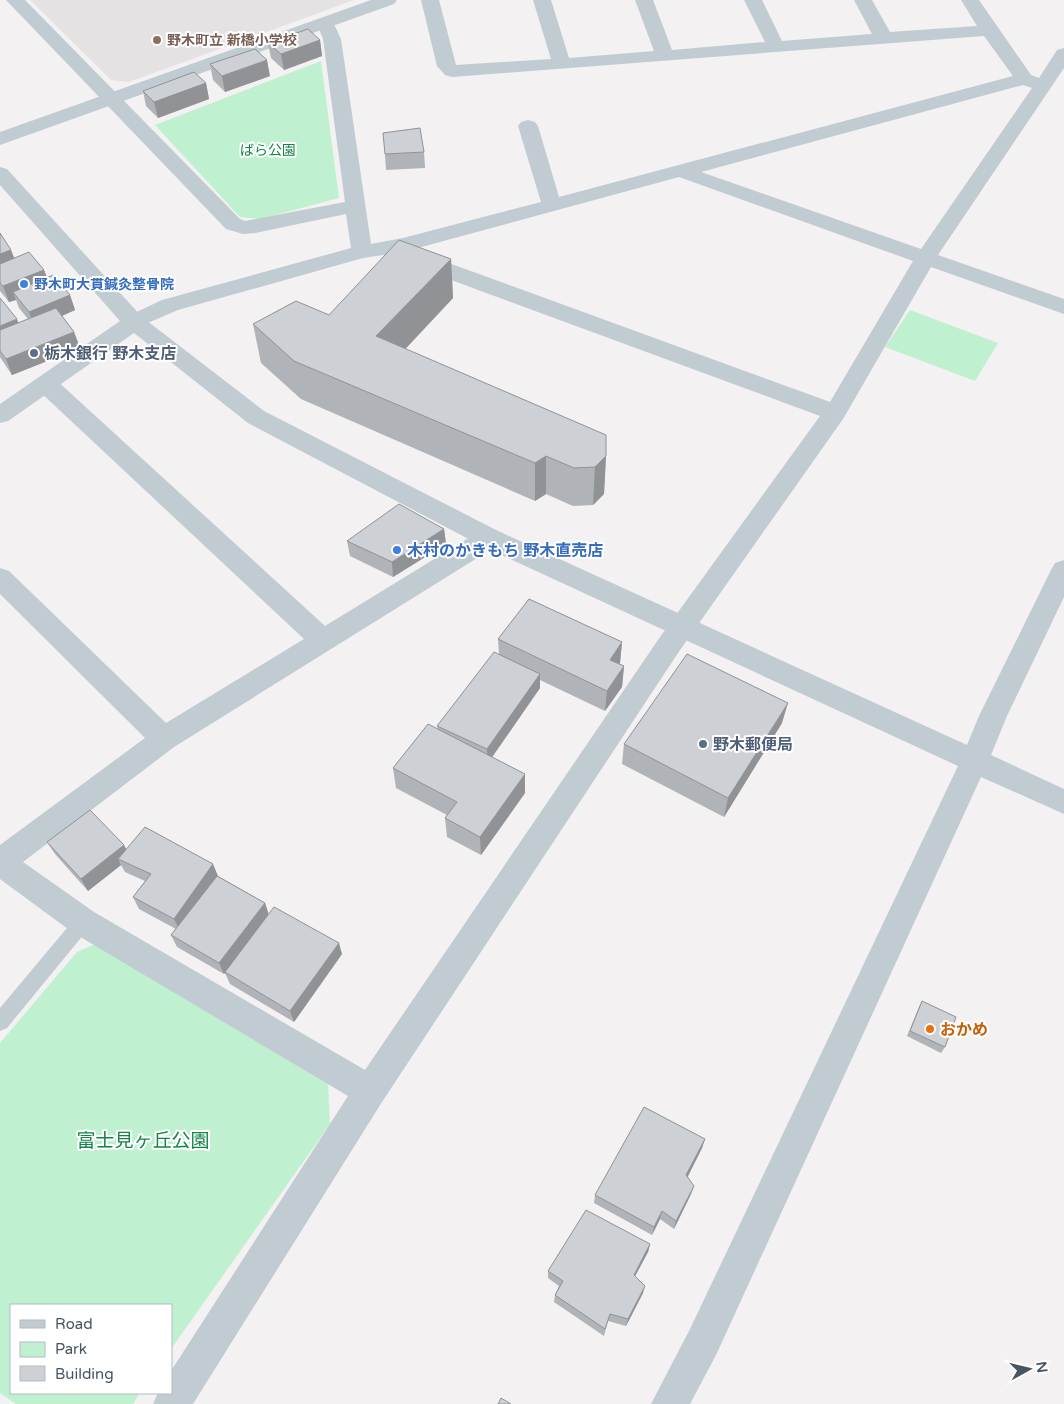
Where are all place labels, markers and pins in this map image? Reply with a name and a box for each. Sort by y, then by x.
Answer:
place label: 野木町立 新橋小学校 [167,32,297,49]
marker: 野木町立 新橋小学校 [151,34,163,46]
place label: 野木町大貫鍼灸整骨院 [34,276,174,293]
marker: 野木町大貫鍼灸整骨院 [18,278,30,290]
place label: 栃木銀行 野木支店 [44,344,176,364]
marker: 栃木銀行 野木支店 [28,347,40,359]
place label: 木村のかきもち 野木直売店 [407,541,603,561]
marker: 木村のかきもち 野木直売店 [391,544,403,556]
place label: 野木郵便局 [713,735,793,755]
marker: 野木郵便局 [697,738,709,750]
place label: おかめ [940,1020,988,1040]
marker: おかめ [924,1023,936,1035]

